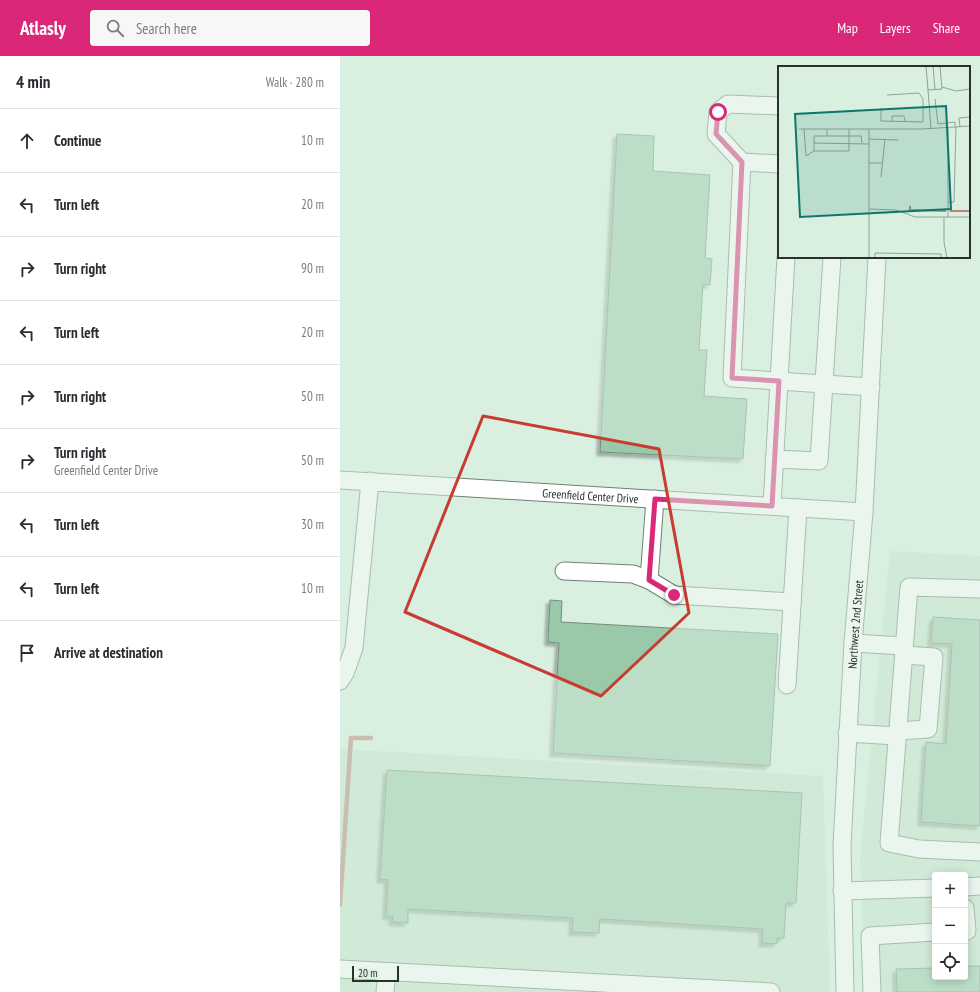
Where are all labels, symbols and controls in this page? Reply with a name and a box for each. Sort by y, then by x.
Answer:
search box [90,10,370,46]
text: Atlasly [20,16,66,40]
icon: search [104,17,126,39]
text: Search here [136,19,197,38]
text: Map [837,19,858,37]
text: Layers [880,19,911,37]
text: Share [933,19,960,37]
inset map [778,66,970,258]
text: 4 min [16,71,50,93]
text: Walk · 280 m [266,74,324,91]
route start [709,103,727,121]
icon: ahead [16,130,38,152]
text: Continue [54,131,101,150]
text: 10 m [301,132,324,149]
icon: left [16,194,38,216]
text: Turn left [54,195,99,214]
text: 20 m [301,196,324,213]
icon: right [16,258,38,280]
text: Turn right [54,259,106,278]
text: 90 m [301,260,324,277]
icon: left [16,322,38,344]
text: Turn left [54,323,99,342]
text: 20 m [301,324,324,341]
icon: right [16,386,38,408]
text: Turn right [54,387,106,406]
text: 50 m [301,388,324,405]
text: Turn right [54,443,106,462]
icon: right [16,450,38,472]
text: 50 m [301,452,324,469]
text: Greenfield Center Drive [54,462,158,479]
street label: Greenfield Center Drive [542,485,639,506]
icon: left [16,514,38,536]
text: Turn left [54,515,99,534]
text: 30 m [301,516,324,533]
icon: left [16,578,38,600]
text: Turn left [54,579,99,598]
street label: Northwest 2nd Street [844,579,866,669]
text: 10 m [301,580,324,597]
route end [665,586,683,604]
icon: arrive [16,642,38,664]
text: Arrive at destination [54,643,163,662]
map controls [932,872,968,980]
button: + [932,872,968,908]
button: − [932,908,968,944]
button: locate [932,944,968,980]
scale bar [352,964,399,983]
text: 20 m [358,966,377,980]

